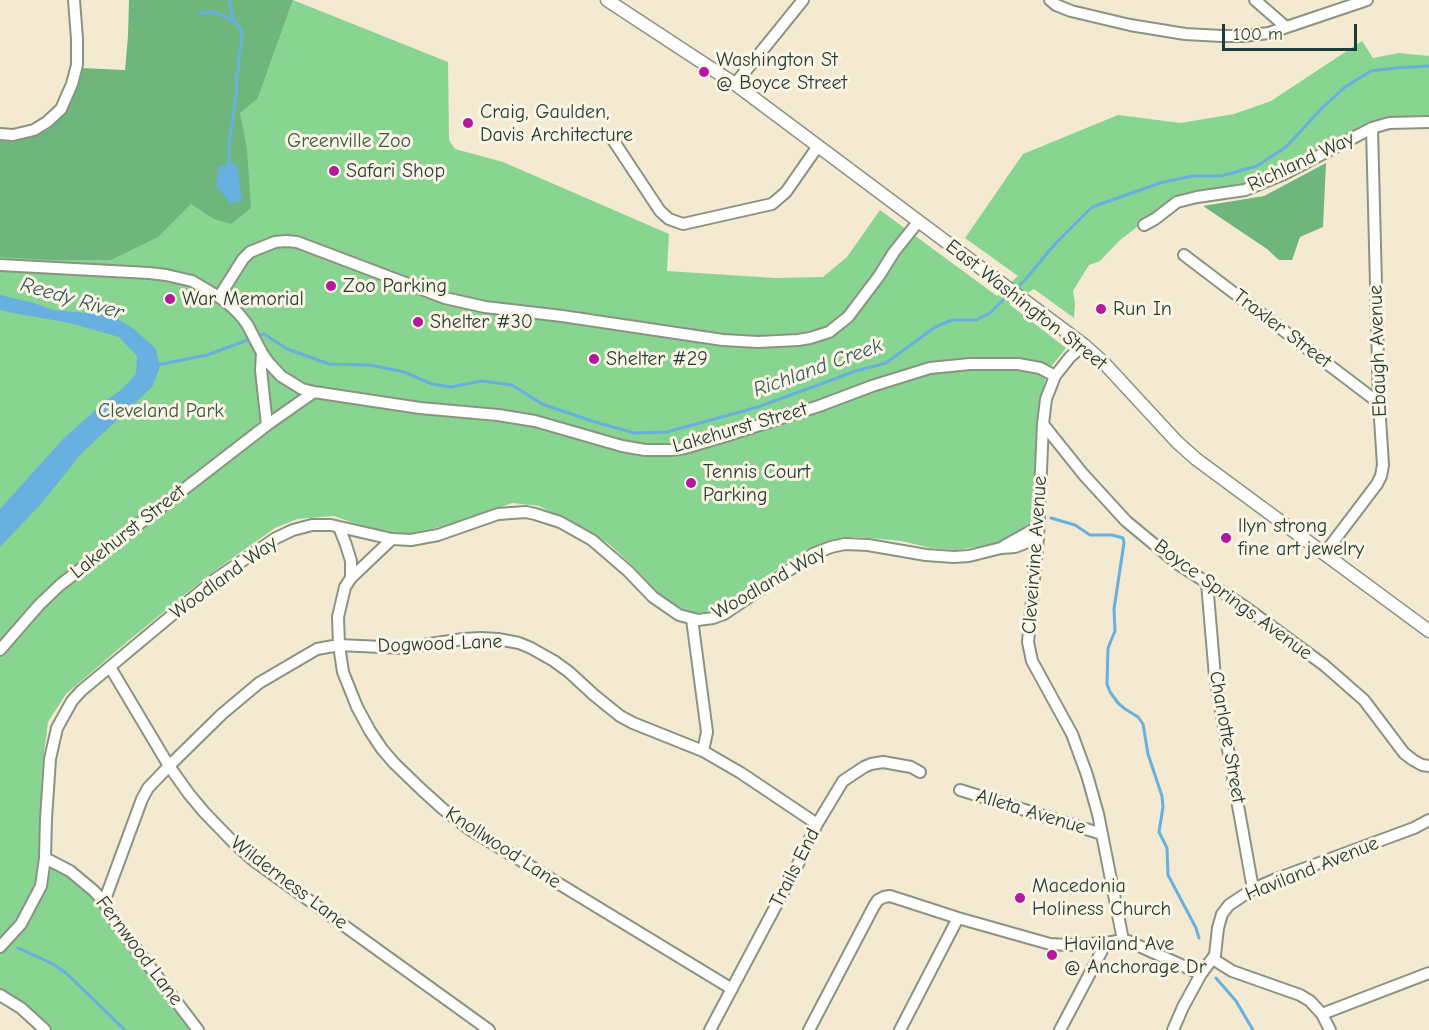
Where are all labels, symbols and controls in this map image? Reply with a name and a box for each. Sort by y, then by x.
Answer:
scale bar [1225,12,1360,50]
text: 100 m [1233,24,1283,45]
place label: Washington St @ Boyce Street [716,48,847,95]
marker: Washington St @ Boyce Street [697,65,711,79]
place label: Craig, Gaulden, Davis Architecture [480,100,633,147]
marker: Craig, Gaulden, Davis Architecture [461,116,475,130]
street label: Richland Way [1244,127,1358,197]
park label: Greenville Zoo [287,129,411,153]
place label: Safari Shop [346,159,445,183]
marker: Safari Shop [327,164,341,178]
street label: East Washington Street [941,235,1111,375]
water label: Reedy River [18,272,126,326]
place label: Zoo Parking [343,274,447,298]
marker: Zoo Parking [324,279,338,293]
street label: Traxler Street [1228,284,1336,374]
street label: Ebaugh Avenue [1364,285,1392,417]
place label: War Memorial [182,287,304,311]
marker: War Memorial [163,292,177,306]
place label: Run In [1113,297,1172,321]
marker: Run In [1094,302,1108,316]
place label: Shelter #30 [430,310,533,334]
marker: Shelter #30 [411,315,425,329]
water label: Richland Creek [750,333,886,403]
place label: Shelter #29 [606,347,708,371]
marker: Shelter #29 [587,352,601,366]
street label: Lakehurst Street [670,397,810,459]
park label: Cleveland Park [98,399,224,423]
place label: Tennis Court Parking [703,460,810,507]
street label: Cleveirvine Avenue [1017,475,1053,635]
marker: Tennis Court Parking [684,476,698,490]
street label: Lakehurst Street [66,480,190,584]
place label: llyn strong fine art jewelry [1238,514,1364,561]
street label: Woodland Way [166,531,282,625]
marker: llyn strong fine art jewelry [1219,531,1233,545]
street label: Boyce Springs Avenue [1149,535,1317,665]
street label: Woodland Way [708,541,830,625]
street label: Dogwood Lane [377,630,503,658]
street label: Charlotte Street [1204,669,1250,805]
street label: Alleta Avenue [973,784,1089,840]
street label: Knollwood Lane [441,802,565,894]
street label: Trails End [765,824,825,912]
street label: Wilderness Lane [226,831,352,935]
street label: Haviland Avenue [1242,831,1382,907]
place label: Macedonia Holiness Church [1032,874,1171,921]
marker: Macedonia Holiness Church [1013,891,1027,905]
street label: Fernwood Lane [90,892,188,1010]
place label: Haviland Ave @ Anchorage Dr [1064,932,1207,979]
marker: Haviland Ave @ Anchorage Dr [1045,948,1059,962]

